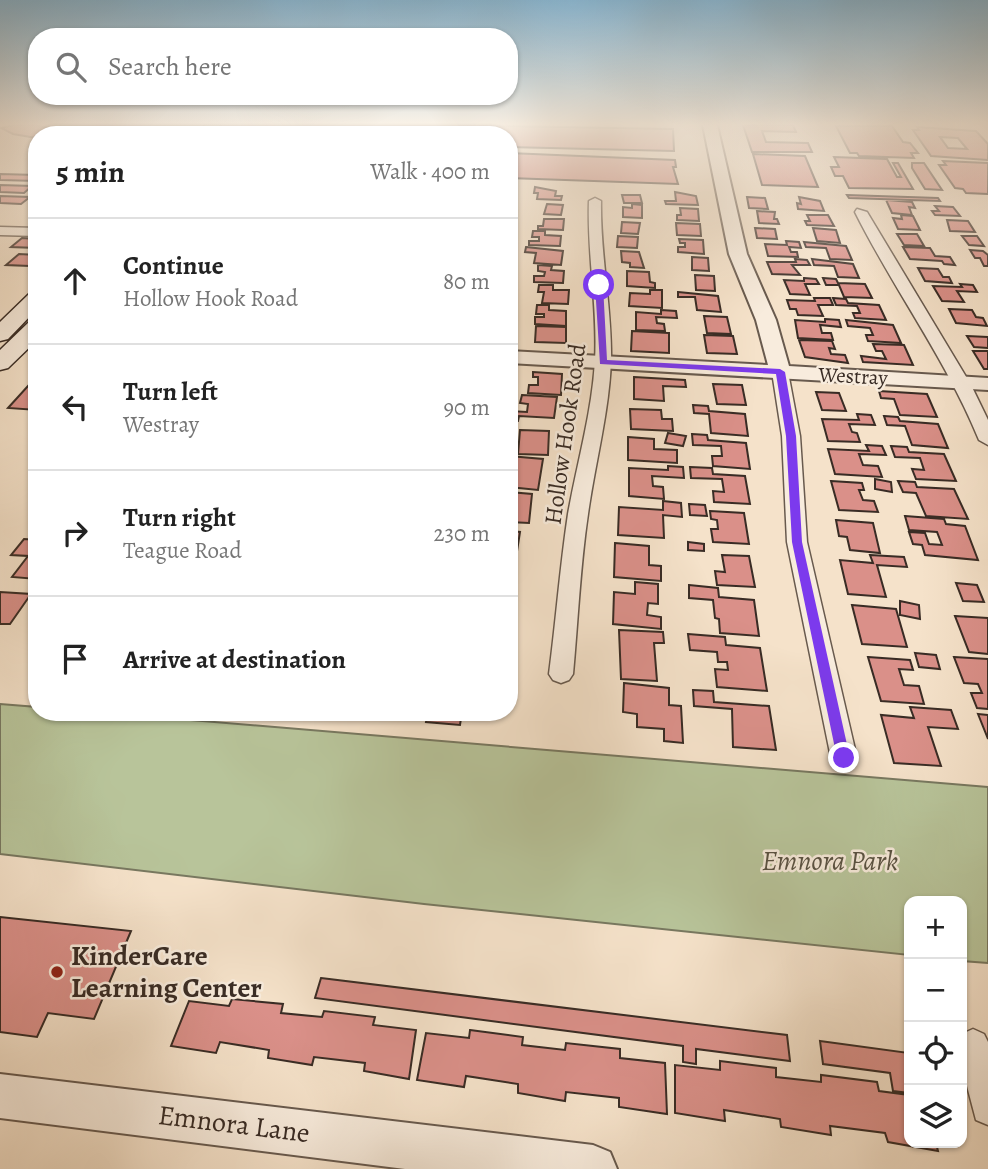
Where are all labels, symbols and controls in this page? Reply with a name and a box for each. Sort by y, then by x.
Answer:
search box [28,28,518,105]
icon: search [52,48,90,86]
text: Search here [108,49,232,84]
text: 5 min [56,152,125,192]
text: Walk · 400 m [370,156,490,187]
text: Continue [123,248,224,283]
icon: ahead [56,262,94,300]
text: 80 m [443,266,490,297]
route start [583,269,614,300]
text: Hollow Hook Road [123,283,298,314]
street label: Hollow Hook Road [536,341,594,527]
street label: Westray [817,360,889,392]
text: Turn left [123,374,218,409]
icon: left [56,388,94,426]
text: 90 m [444,392,490,423]
text: Westray [123,409,199,440]
text: Turn right [123,500,236,535]
icon: right [56,514,94,552]
text: 230 m [434,518,490,549]
text: Teague Road [123,535,242,566]
icon: arrive [56,640,94,678]
text: Arrive at destination [123,642,346,677]
route end [828,742,859,773]
park label: Emnora Park [762,842,898,880]
map controls [904,896,967,1148]
button: + [904,896,967,959]
place label: KinderCare Learning Center [71,937,262,1007]
button: − [904,959,967,1022]
marker: KinderCare Learning Center [49,964,65,980]
button: locate [904,1022,967,1085]
button: layers [904,1085,967,1148]
street label: Emnora Lane [156,1096,312,1152]

